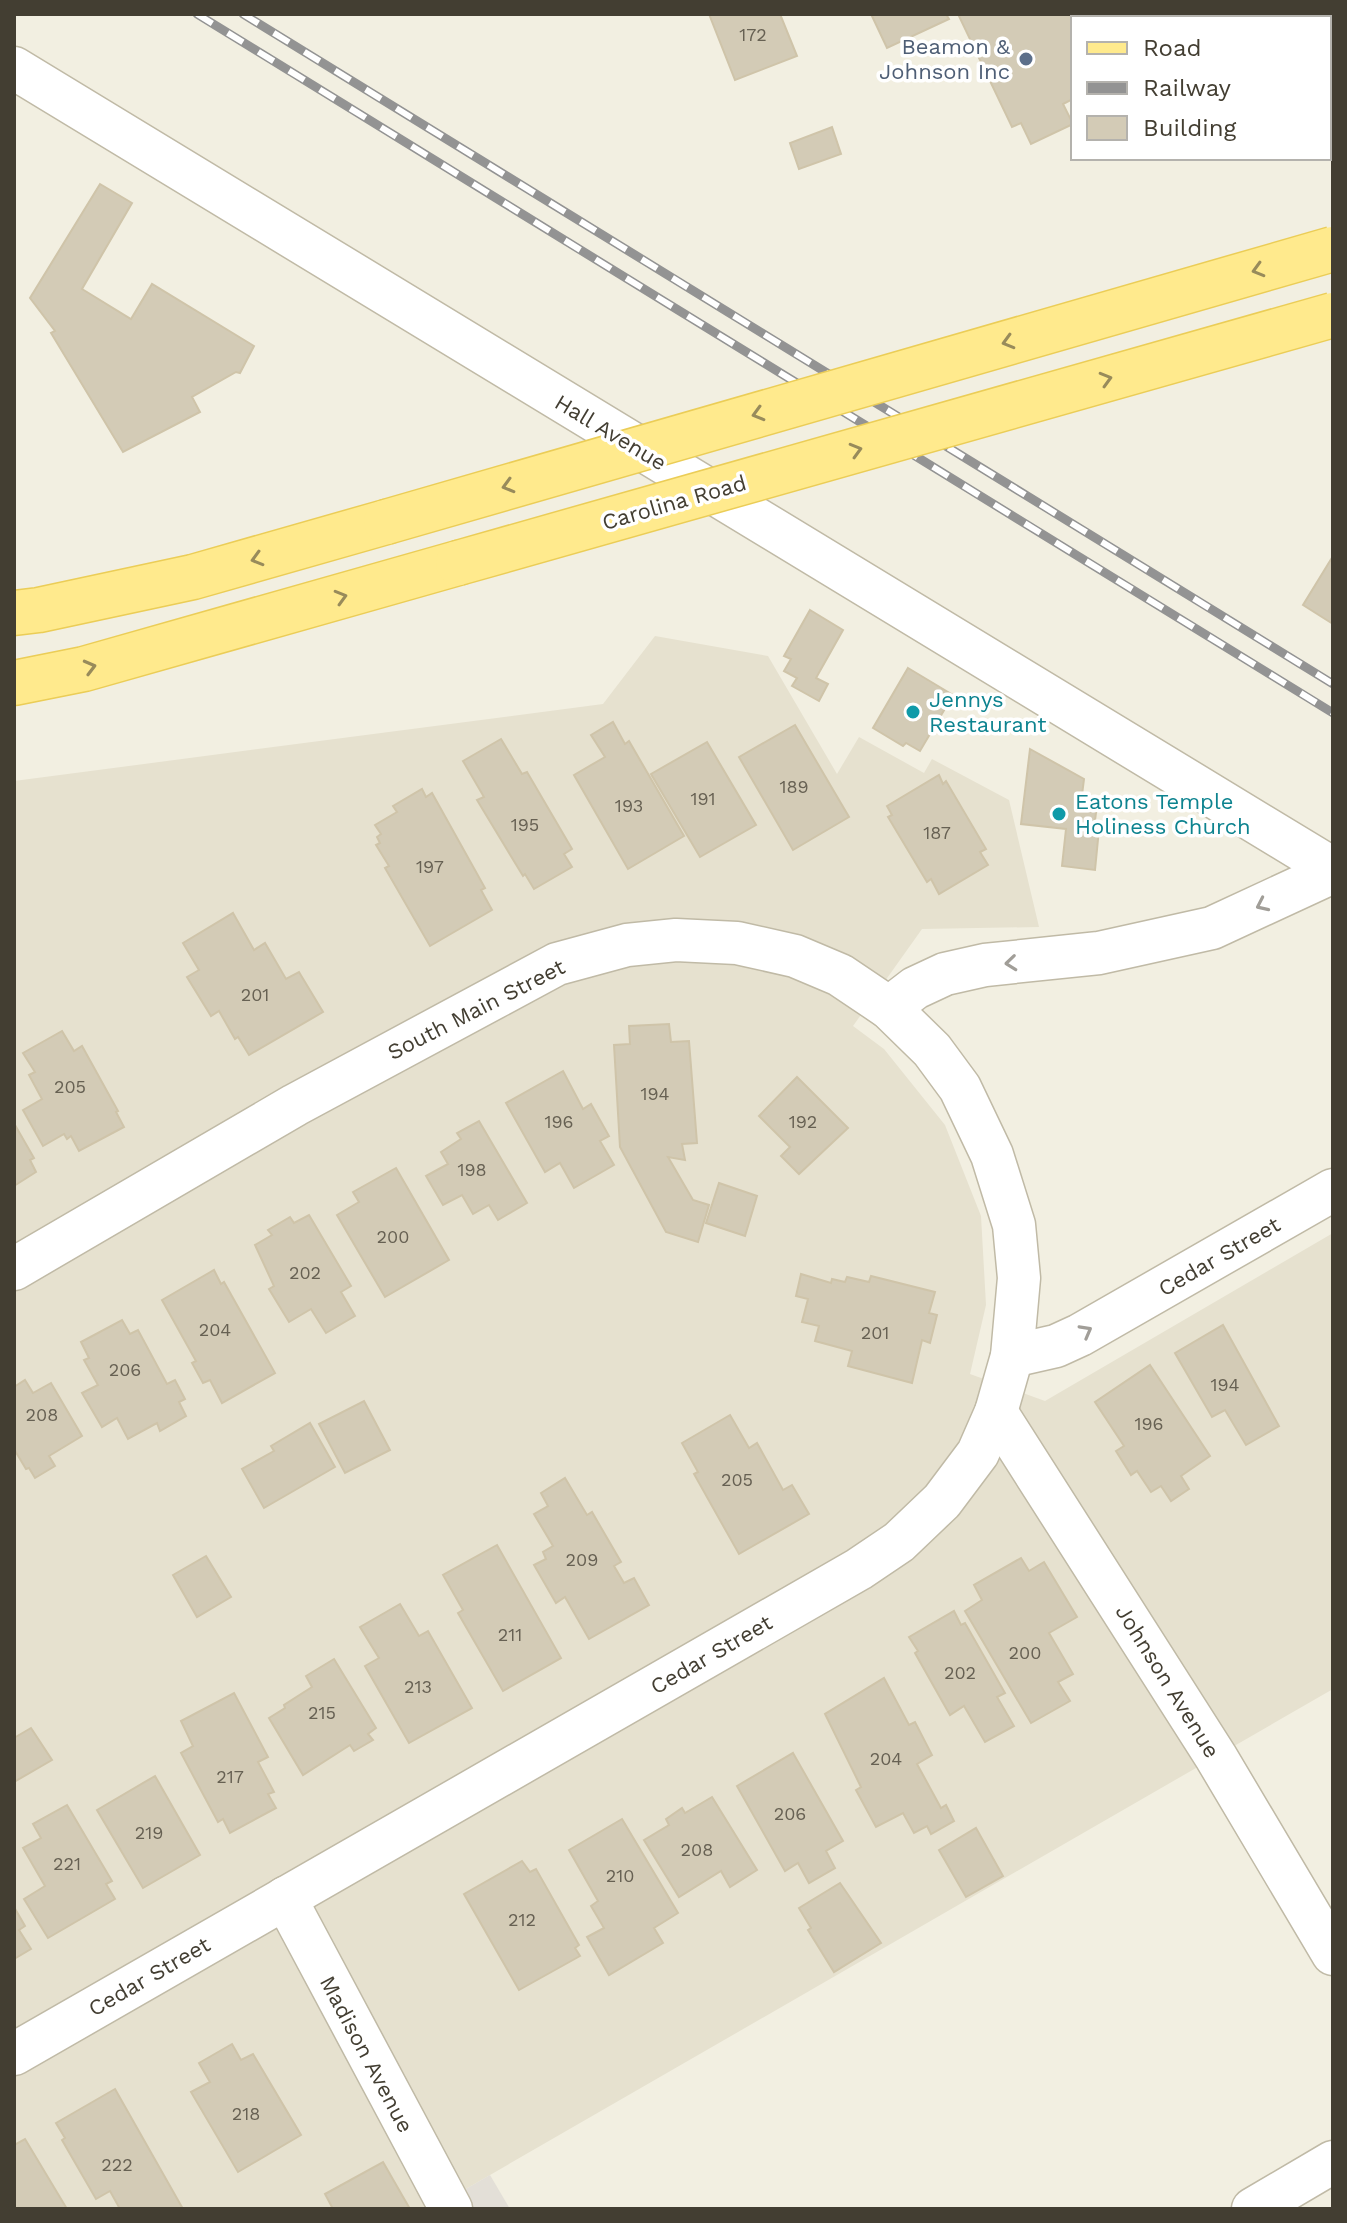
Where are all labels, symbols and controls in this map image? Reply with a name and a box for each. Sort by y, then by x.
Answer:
legend [1071,16,1331,160]
house number: 172 [739,24,767,45]
place label: Beamon & Johnson Inc [879,34,1010,84]
text: Road [1143,34,1202,62]
marker: Beamon & Johnson Inc [1017,50,1035,68]
text: Railway [1143,74,1232,102]
text: Building [1143,114,1236,142]
one-way arrow [1251,261,1265,278]
one-way arrow [1002,333,1016,350]
one-way arrow [1099,372,1113,388]
street label: Hall Avenue [550,389,671,475]
one-way arrow [752,405,766,422]
one-way arrow [849,443,863,459]
street label: Carolina Road [599,470,749,535]
one-way arrow [502,477,516,494]
one-way arrow [251,550,265,566]
one-way arrow [333,590,347,606]
one-way arrow [83,660,97,677]
place label: Jennys Restaurant [929,687,1047,737]
marker: Jennys Restaurant [904,703,922,721]
house number: 189 [779,776,809,797]
house number: 191 [690,788,716,809]
place label: Eatons Temple Holiness Church [1075,789,1251,839]
house number: 193 [615,795,643,816]
marker: Eatons Temple Holiness Church [1050,805,1068,823]
house number: 195 [511,814,539,835]
house number: 187 [923,822,951,843]
house number: 197 [416,856,444,877]
one-way arrow [1256,895,1271,911]
street label: South Main Street [383,954,569,1065]
one-way arrow [1004,954,1017,971]
house number: 201 [241,984,269,1005]
house number: 205 [54,1076,86,1097]
house number: 194 [640,1083,670,1104]
house number: 196 [544,1111,574,1132]
house number: 192 [789,1111,817,1132]
house number: 198 [457,1159,487,1180]
street label: Cedar Street [1154,1212,1284,1301]
house number: 200 [377,1226,409,1247]
house number: 202 [289,1262,321,1283]
house number: 204 [199,1319,231,1340]
house number: 201 [861,1322,889,1343]
one-way arrow [1078,1326,1092,1341]
house number: 206 [109,1359,141,1380]
house number: 194 [1210,1374,1240,1395]
house number: 208 [26,1404,58,1425]
house number: 196 [1134,1413,1164,1434]
house number: 205 [721,1469,753,1490]
house number: 209 [566,1549,598,1570]
street label: Johnson Avenue [1110,1600,1225,1762]
street label: Cedar Street [646,1610,776,1699]
house number: 211 [498,1624,522,1645]
house number: 200 [1009,1642,1041,1663]
house number: 202 [944,1662,976,1683]
house number: 213 [404,1676,432,1697]
house number: 215 [308,1702,336,1723]
house number: 204 [870,1748,902,1769]
house number: 217 [216,1766,244,1787]
house number: 206 [774,1803,806,1824]
house number: 219 [135,1822,163,1843]
house number: 208 [681,1839,713,1860]
house number: 221 [53,1853,81,1874]
house number: 210 [606,1865,634,1886]
house number: 212 [508,1909,536,1930]
street label: Cedar Street [84,1932,214,2021]
street label: Madison Avenue [315,1972,418,2137]
house number: 218 [232,2103,260,2124]
house number: 222 [101,2154,133,2175]

